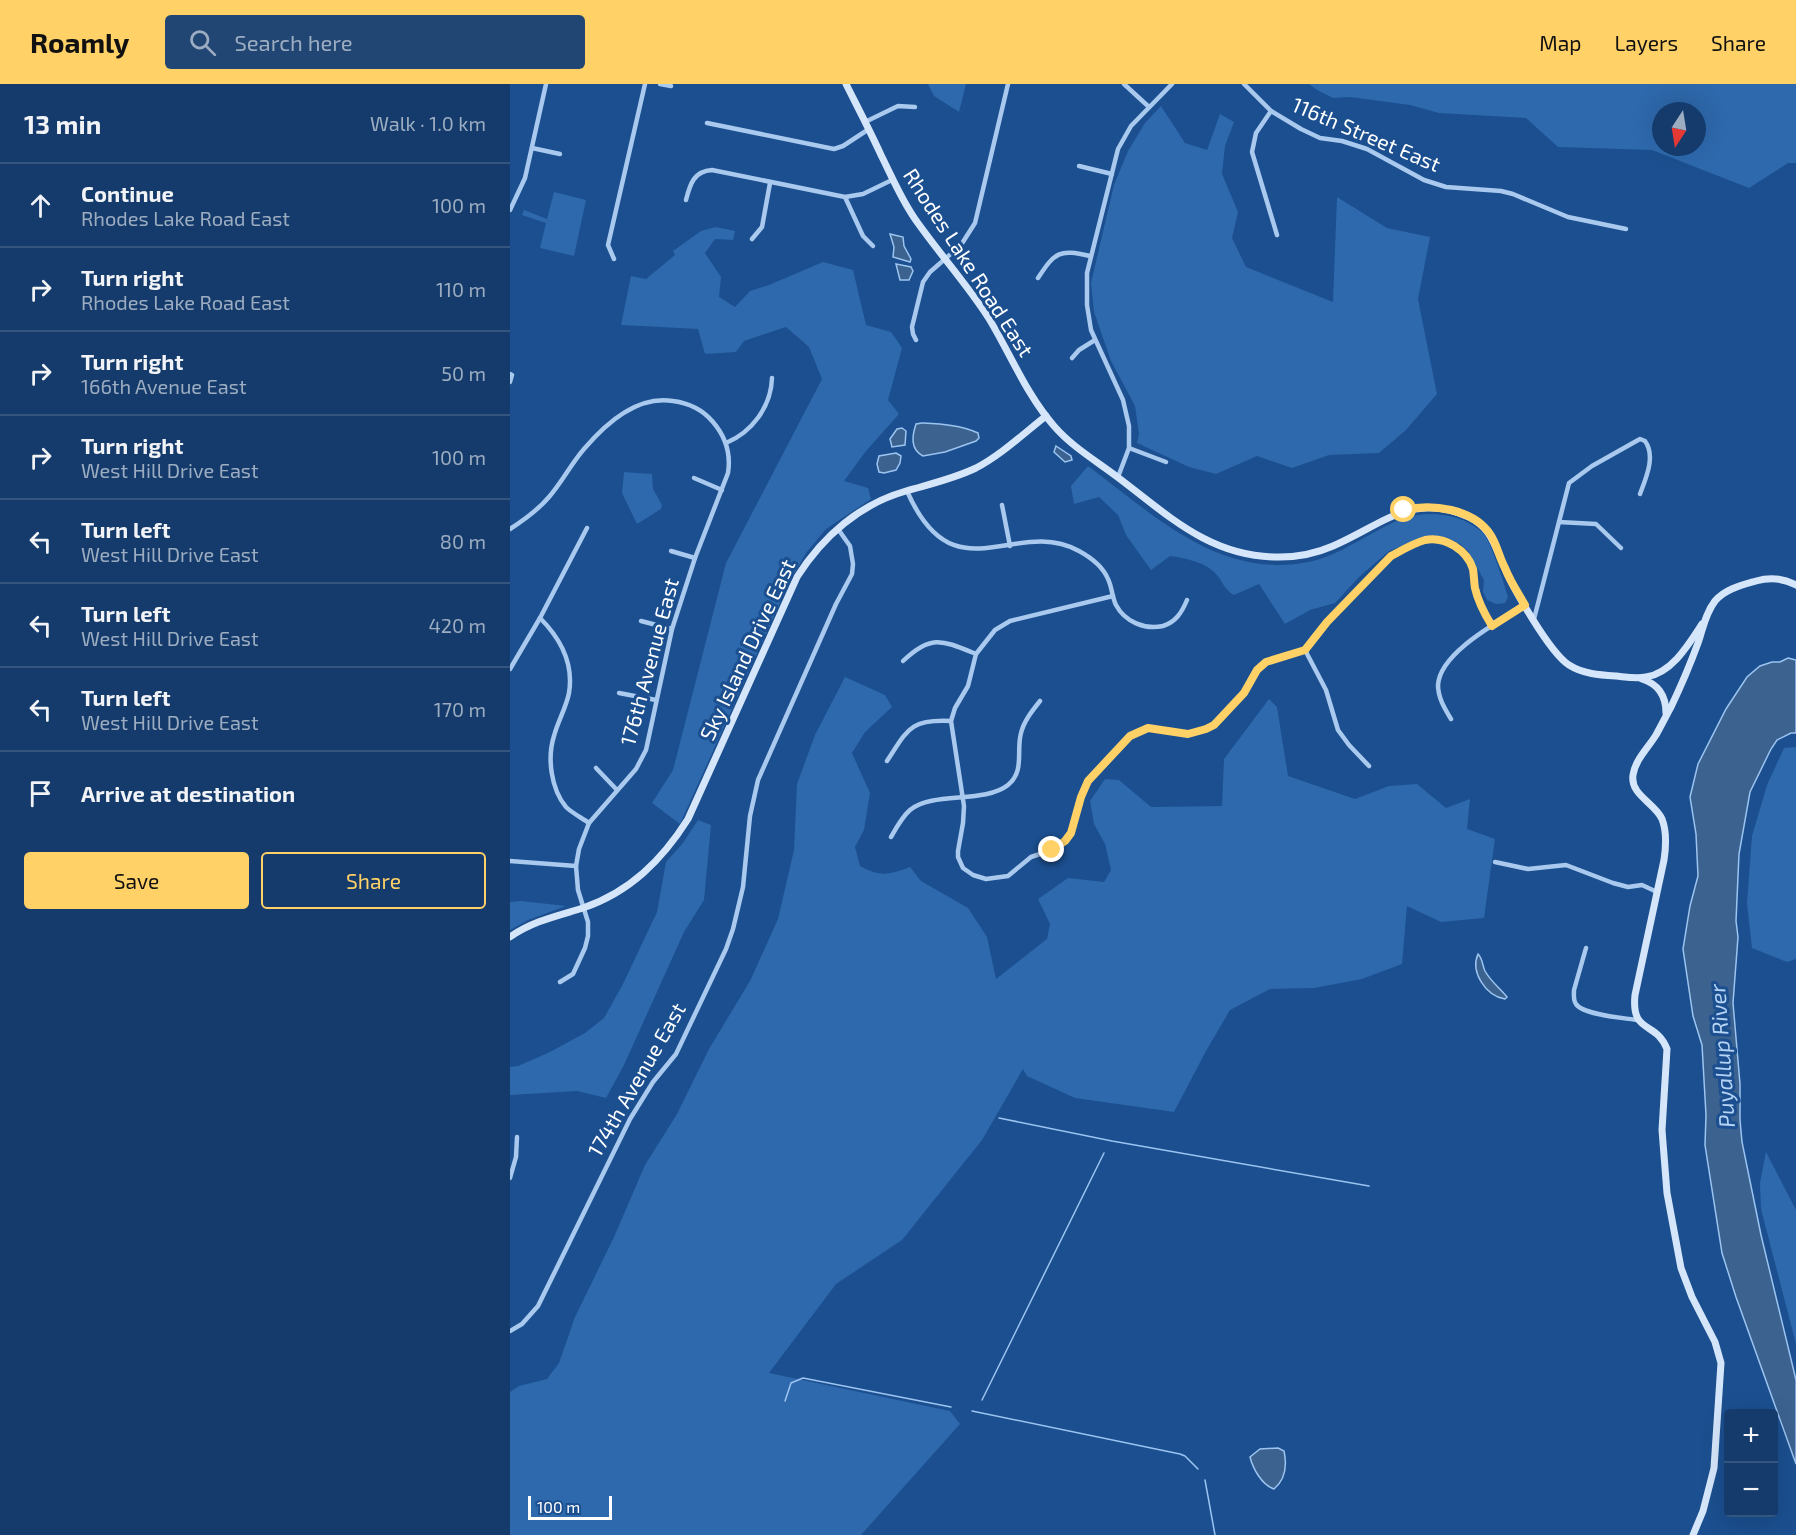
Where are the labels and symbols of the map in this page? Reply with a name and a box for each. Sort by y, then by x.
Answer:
street label: 116th Street East [1289,91,1444,176]
north arrow [1652,102,1706,156]
street label: Rhodes Lake Road East [899,163,1039,361]
route start [1390,496,1416,522]
street label: Sky Island Drive East [694,555,800,744]
street label: 176th Avenue East [614,575,683,748]
route end [1038,836,1064,862]
water label: Puyallup River [1703,982,1740,1129]
street label: 174th Avenue East [582,998,690,1161]
scale bar [528,1493,612,1520]

